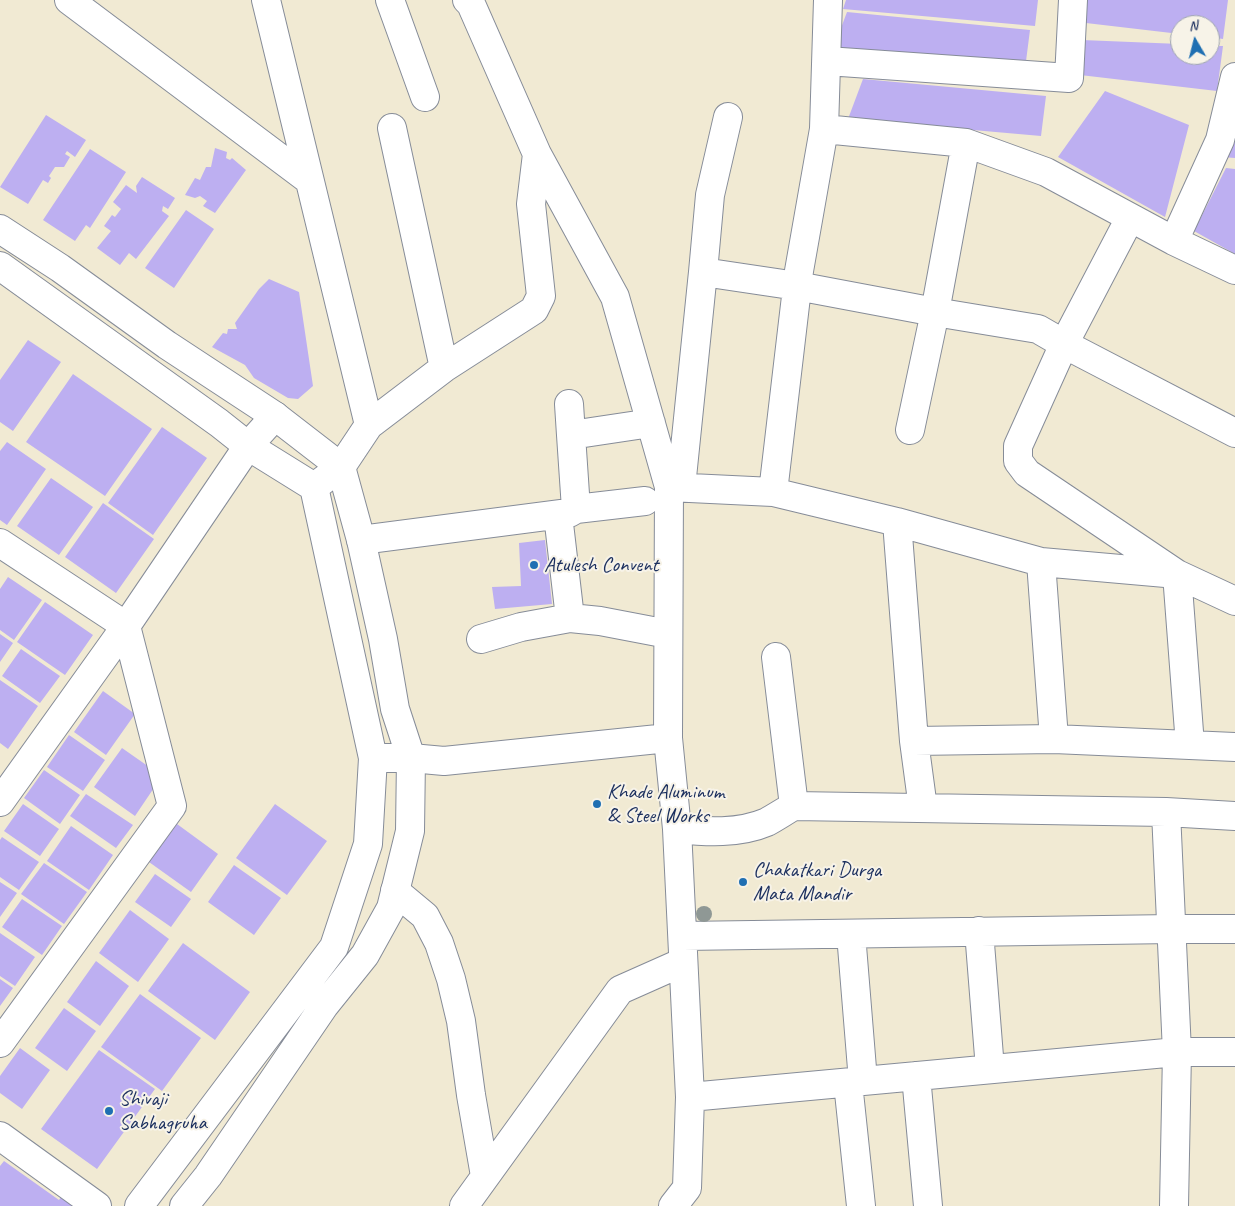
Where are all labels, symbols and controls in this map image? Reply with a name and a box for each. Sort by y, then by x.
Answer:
north arrow [1170,15,1220,65]
text: N [1187,17,1198,35]
place label: Atulesh Convent [544,552,659,578]
marker: Atulesh Convent [528,559,540,571]
place label: Khade Aluminum & Steel Works [607,779,724,829]
marker: Khade Aluminum & Steel Works [591,798,603,810]
place label: Chakatkari Durga Mata Mandir [753,857,881,907]
marker: Chakatkari Durga Mata Mandir [737,876,749,888]
place label: Shivaji Sabhagruha [119,1086,207,1136]
marker: Shivaji Sabhagruha [103,1105,115,1117]

